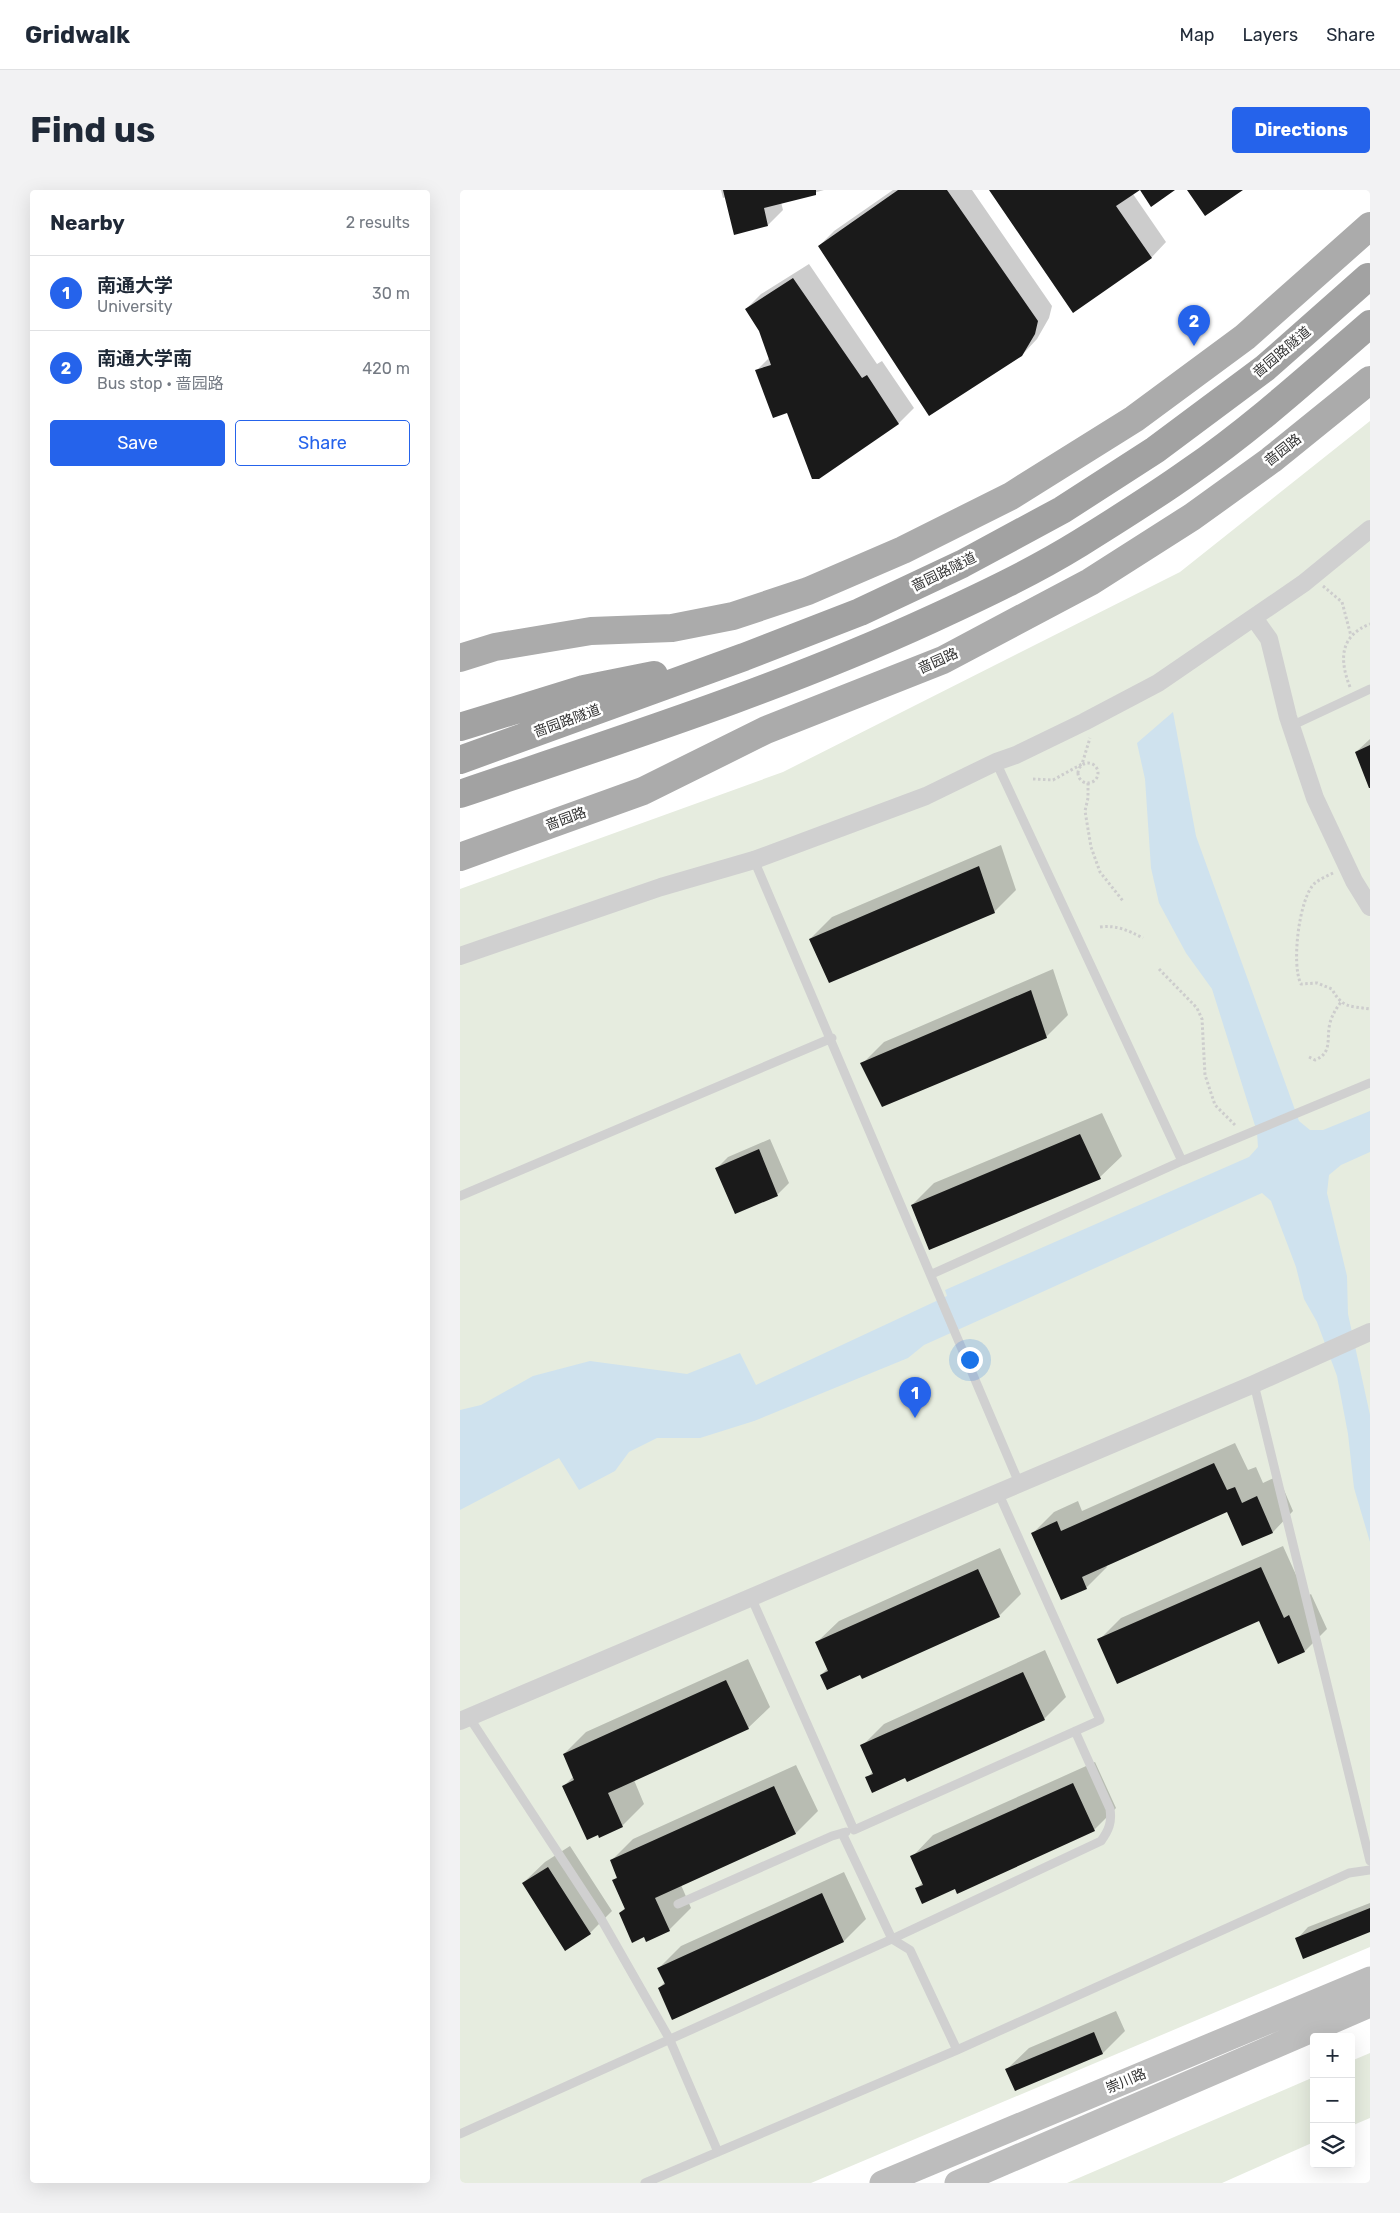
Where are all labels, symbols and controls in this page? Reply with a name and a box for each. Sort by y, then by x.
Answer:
text: Gridwalk [25,21,130,49]
text: Map [1180,24,1215,46]
text: Layers [1243,24,1298,46]
text: Share [1326,24,1375,46]
button: Directions [1232,107,1370,153]
text: Find us [30,109,155,151]
text: Nearby [50,210,125,235]
text: 2 results [346,213,410,232]
text: 南通大学 [97,274,173,297]
text: 1 [62,284,70,303]
text: 30 m [372,284,410,303]
text: University [97,297,173,316]
pin: 2 [1178,305,1210,346]
street label: 啬园路隧道 [1250,323,1314,381]
text: 南通大学南 [97,347,192,370]
text: 2 [61,359,71,378]
text: 420 m [362,359,410,378]
text: Bus stop · 啬园路 [97,374,224,393]
button: Save [50,420,225,466]
button: Share [235,420,410,466]
street label: 啬园路 [1261,430,1305,470]
street label: 啬园路隧道 [909,549,979,595]
street label: 啬园路 [915,645,961,677]
street label: 啬园路隧道 [531,701,603,741]
street label: 啬园路 [543,804,589,834]
your location [957,1347,983,1373]
pin: 1 [899,1377,931,1418]
map controls [1310,2033,1355,2168]
button: + [1310,2033,1355,2078]
street label: 崇川路 [1103,2065,1149,2097]
button: − [1310,2078,1355,2123]
button: layers [1310,2123,1355,2168]

